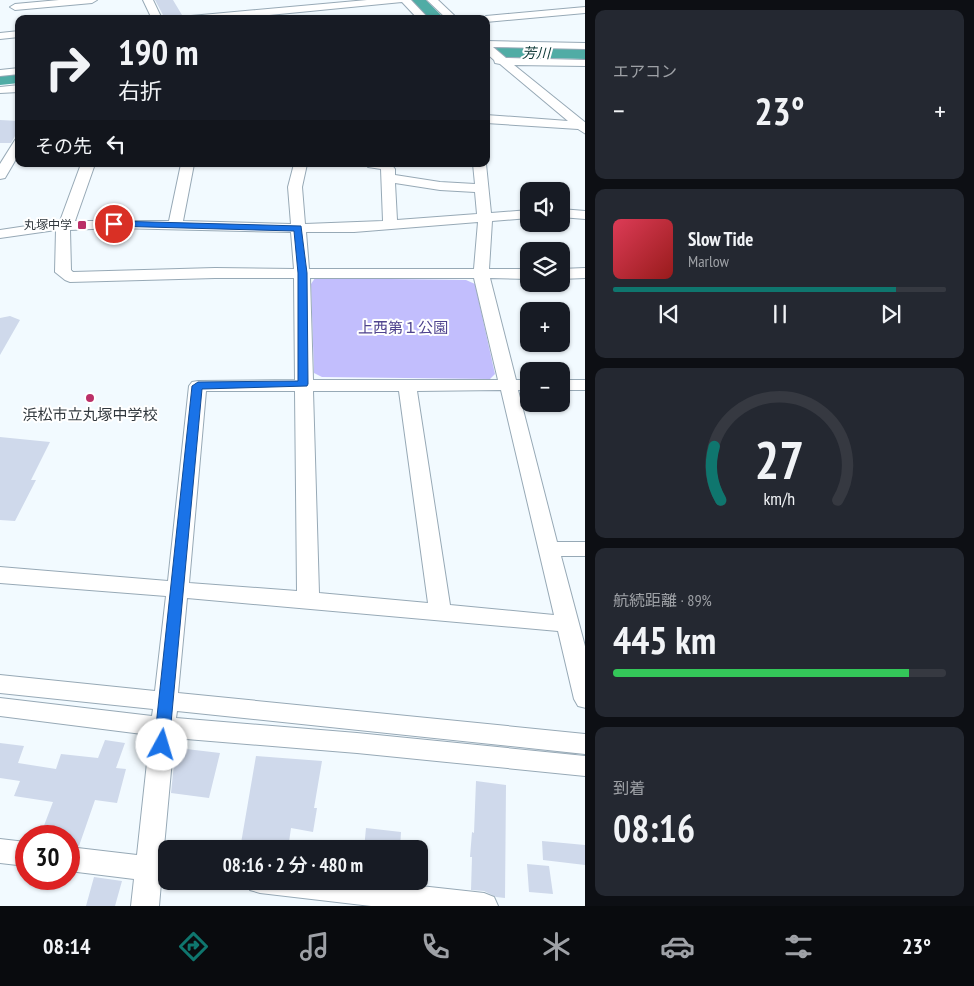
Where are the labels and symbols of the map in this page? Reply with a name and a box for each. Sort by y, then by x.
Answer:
water label: 芳川 [522,44,552,62]
pin [93,203,135,245]
place label: 丸塚中学 [24,217,72,232]
marker: 丸塚中学 [76,219,88,231]
park label: 上西第１公園 [358,318,448,337]
marker: 浜松市立丸塚中学校 [84,392,96,404]
place label: 浜松市立丸塚中学校 [22,405,158,424]
position arrow [135,718,187,770]
speed limit sign: 30 [15,825,80,890]

